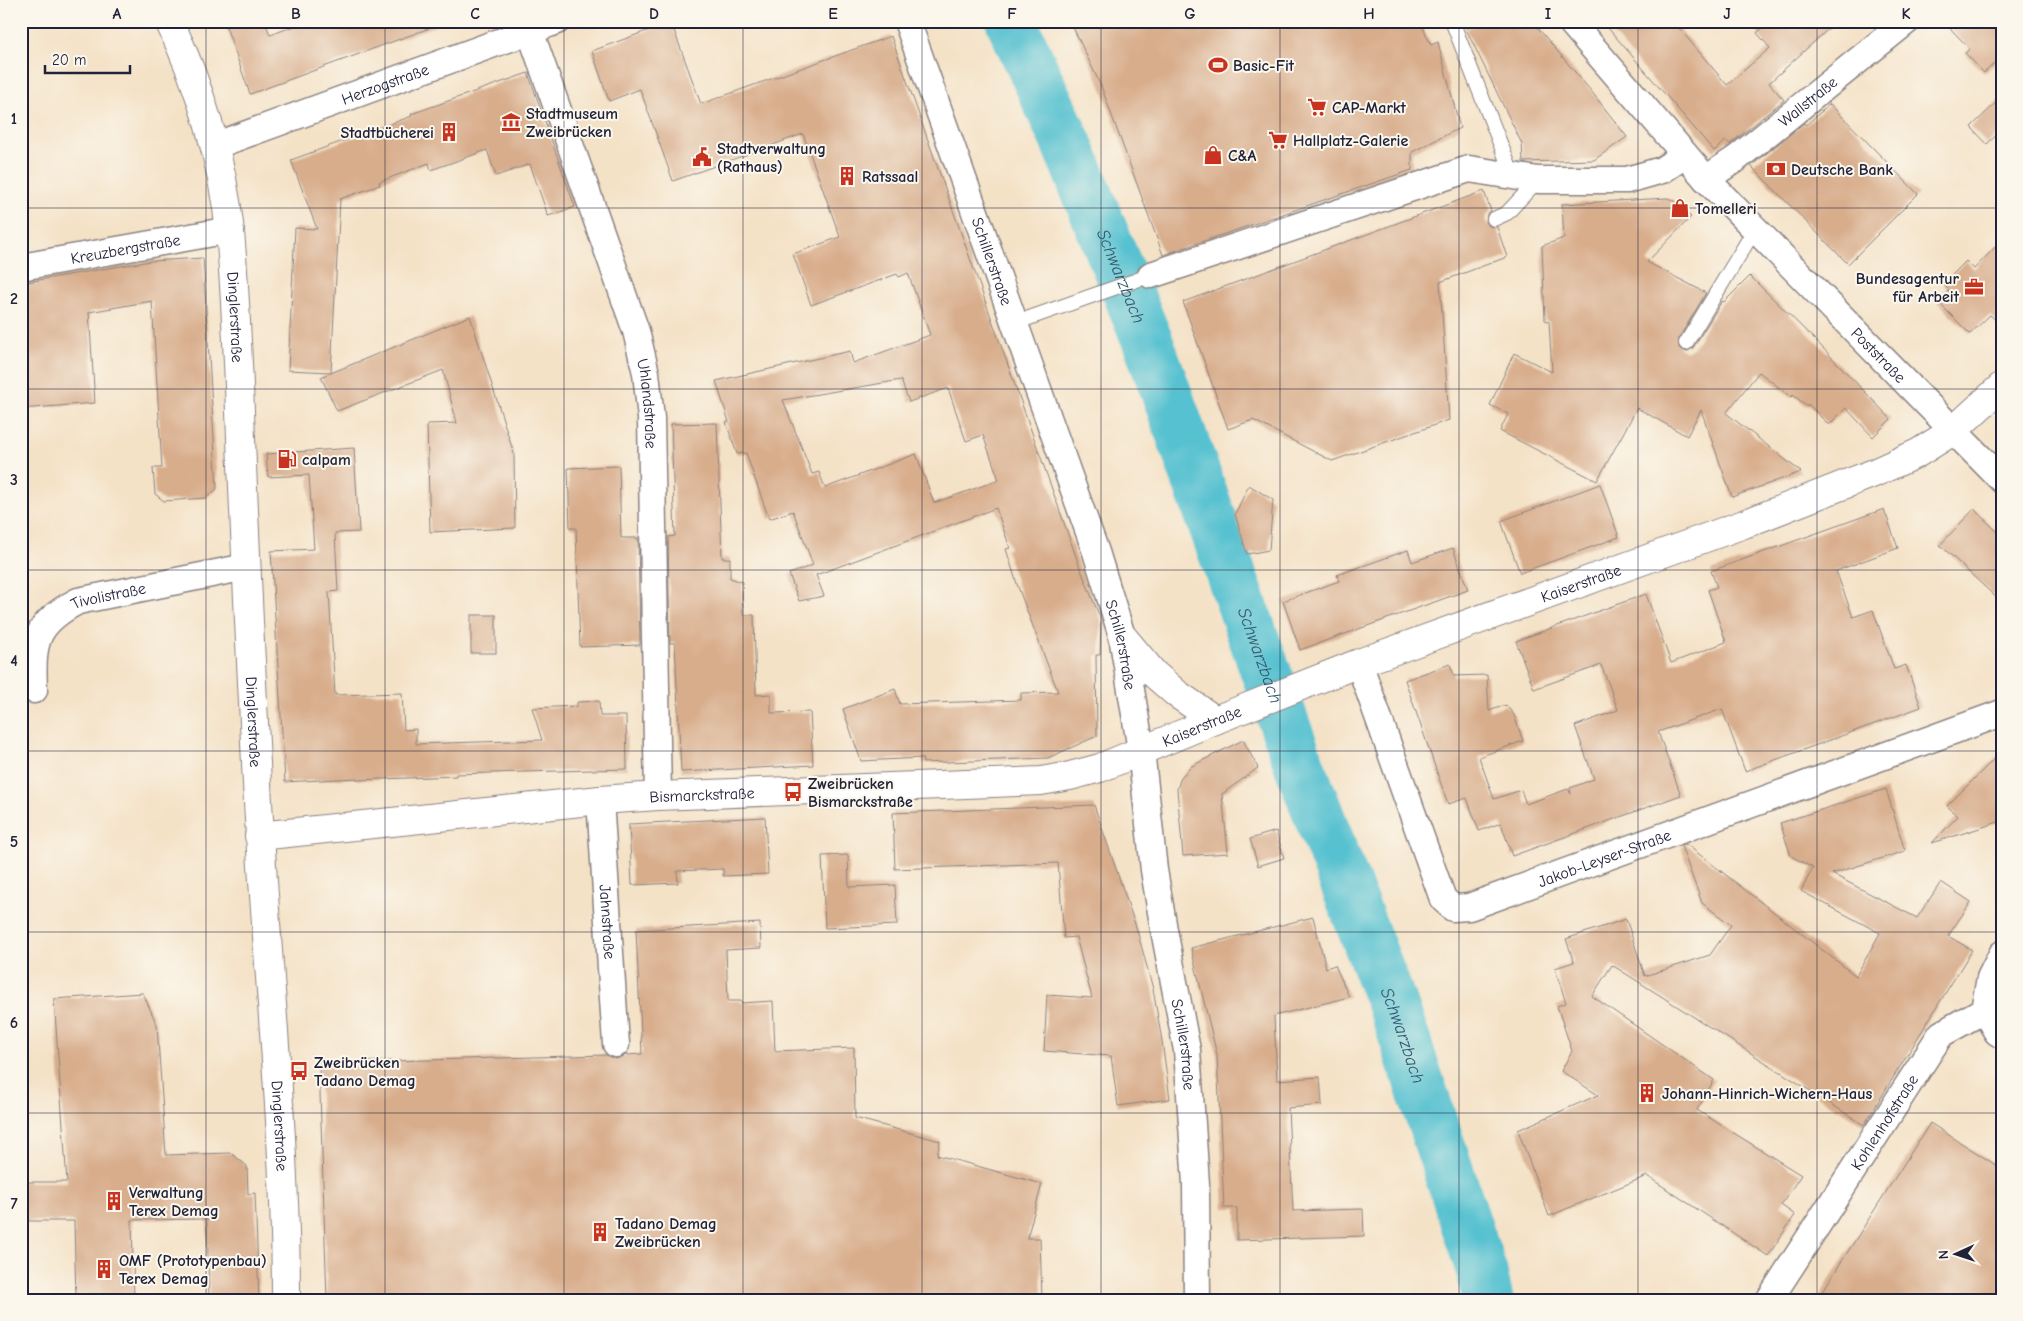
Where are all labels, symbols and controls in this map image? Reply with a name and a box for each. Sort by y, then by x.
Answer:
text: A [113,5,122,23]
text: B [291,5,301,23]
text: C [470,5,480,23]
text: D [649,5,659,23]
text: E [828,5,838,23]
text: F [1007,5,1017,23]
text: G [1184,5,1196,23]
text: H [1363,5,1375,23]
text: I [1545,5,1551,23]
text: J [1723,5,1731,23]
text: K [1901,5,1911,23]
scale bar [45,42,130,74]
text: 20 m [52,51,86,69]
sports icon: Basic-Fit [1207,54,1229,76]
place label: Basic-Fit [1233,57,1295,75]
street label: Herzogstraße [339,60,431,109]
street label: Wallstraße [1775,73,1841,131]
supermarket icon: CAP-Markt [1306,96,1328,118]
place label: CAP-Markt [1332,99,1407,117]
place label: Stadtmuseum Zweibrücken [526,105,618,141]
text: 1 [11,110,17,128]
museum icon: Stadtmuseum Zweibrücken [500,111,522,133]
building icon: Stadtbücherei [438,121,460,143]
place label: Stadtbücherei [340,124,434,142]
supermarket icon: Hallplatz-Galerie [1267,129,1289,151]
place label: Hallplatz-Galerie [1293,132,1408,150]
place label: Stadtverwaltung (Rathaus) [717,140,826,176]
shop icon: C&A [1202,144,1224,166]
public building icon: Stadtverwaltung (Rathaus) [691,146,713,168]
place label: C&A [1228,147,1257,165]
bank icon: Deutsche Bank [1765,158,1787,180]
place label: Deutsche Bank [1791,161,1893,179]
building icon: Ratssaal [836,165,858,187]
place label: Ratssaal [862,168,918,186]
shop icon: Tomelleri [1669,197,1691,219]
place label: Tomelleri [1695,200,1757,218]
street label: Schillerstraße [968,215,1016,308]
water label: Schwarzbach [1092,226,1149,327]
street label: Kreuzbergstraße [69,231,182,268]
place label: Bundesagentur für Arbeit [1856,270,1960,306]
street label: Dinglerstraße [223,271,246,363]
office icon: Bundesagentur für Arbeit [1963,276,1985,298]
text: 2 [10,290,18,308]
street label: Poststraße [1847,324,1909,387]
street label: Uhlandstraße [633,357,660,449]
fuel station icon: calpam [276,448,298,470]
place label: calpam [302,451,351,469]
text: 3 [10,471,18,489]
street label: Kaiserstraße [1539,561,1624,607]
street label: Tivolistraße [68,580,147,613]
street label: Schillerstraße [1101,598,1139,691]
water label: Schwarzbach [1233,605,1286,706]
text: 4 [10,652,18,670]
street label: Dinglerstraße [242,676,264,768]
street label: Kaiserstraße [1160,702,1244,751]
place label: Zweibrücken Bismarckstraße [808,775,913,811]
bus stop icon: Zweibrücken Bismarckstraße [782,781,804,803]
street label: Bismarckstraße [649,784,755,807]
street label: Jakob-Leyser-Straße [1536,826,1674,891]
text: 5 [10,833,18,851]
street label: Jahnstraße [596,884,618,960]
water label: Schwarzbach [1376,985,1429,1086]
street label: Schillerstraße [1167,997,1198,1091]
text: 6 [10,1014,18,1032]
place label: Zweibrücken Tadano Demag [314,1054,416,1090]
bus stop icon: Zweibrücken Tadano Demag [288,1060,310,1082]
street label: Kohlenhofstraße [1848,1071,1922,1174]
street label: Dinglerstraße [267,1080,291,1172]
building icon: Johann-Hinrich-Wichern-Haus [1636,1082,1658,1104]
place label: Johann-Hinrich-Wichern-Haus [1662,1085,1872,1103]
place label: Verwaltung Terex Demag [129,1184,219,1220]
building icon: Verwaltung Terex Demag [103,1190,125,1212]
text: 7 [10,1195,18,1213]
place label: Tadano Demag Zweibrücken [615,1215,717,1251]
building icon: Tadano Demag Zweibrücken [589,1221,611,1243]
north arrow [1930,1228,1980,1278]
text: N [1935,1250,1952,1260]
place label: OMF (Prototypenbau) Terex Demag [119,1252,267,1288]
building icon: OMF (Prototypenbau) Terex Demag [93,1258,115,1280]

